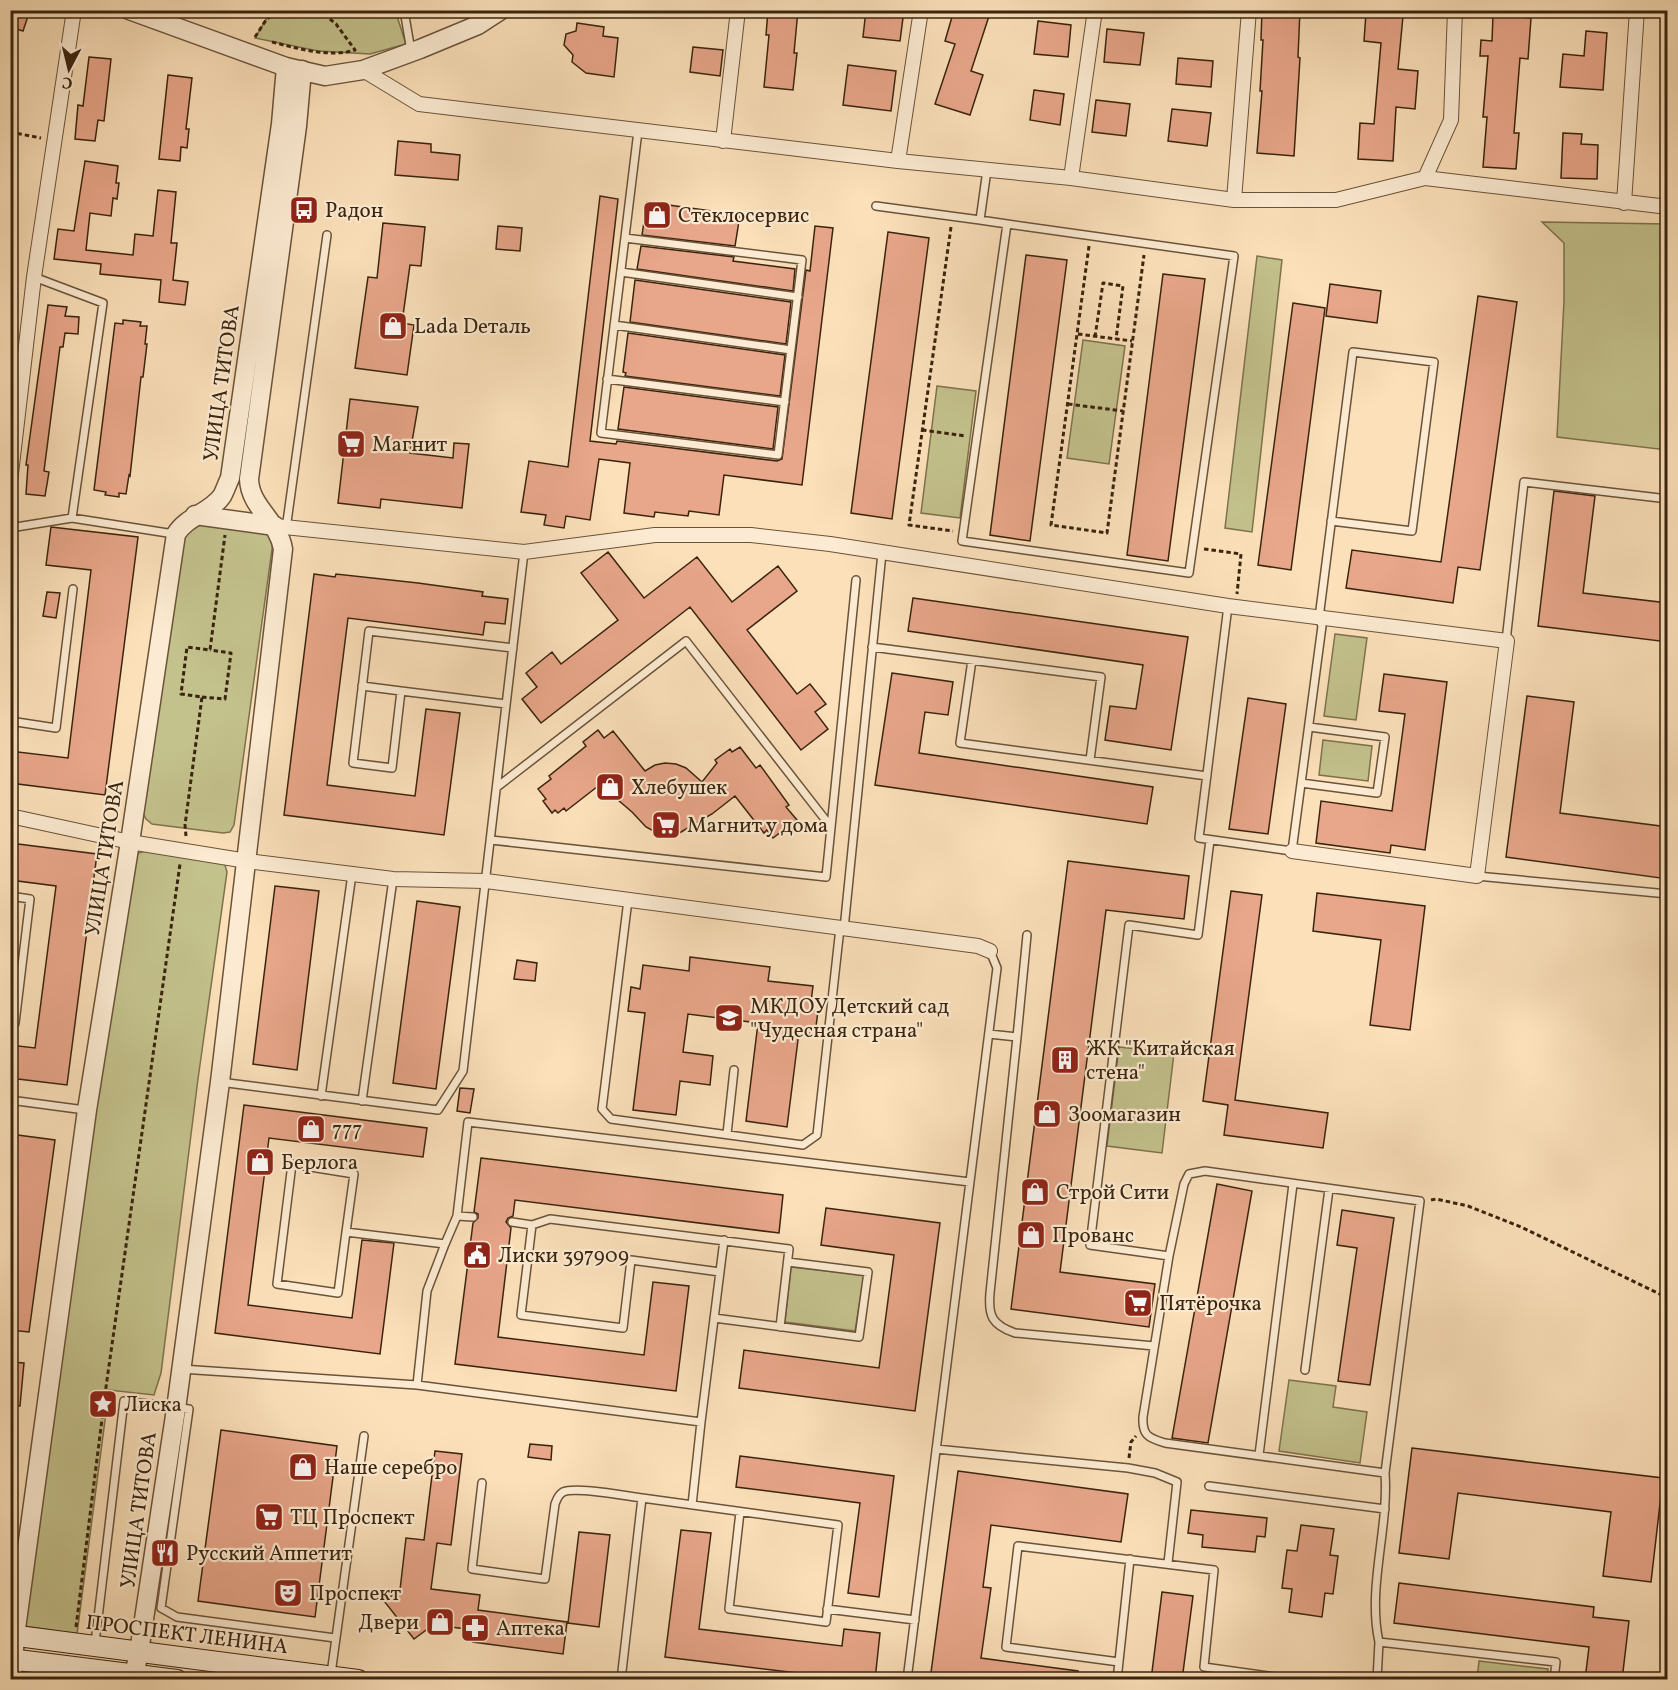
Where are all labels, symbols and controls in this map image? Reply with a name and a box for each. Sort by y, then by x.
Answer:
north arrow [39,39,99,99]
text: С [61,70,74,93]
bus stop icon: Радон [288,194,320,226]
place label: Радон [325,197,384,226]
shop icon: Стеклосервис [641,199,673,231]
place label: Стеклосервис [678,202,809,231]
street label: УЛИЦА ТИТОВА [197,303,248,463]
shop icon: Lada Dеталь [377,310,409,342]
place label: Lada Dеталь [414,313,531,342]
supermarket icon: Магнит [335,428,367,460]
place label: Магнит [372,431,448,460]
shop icon: Хлебушек [594,771,626,803]
place label: Хлебушек [631,774,727,803]
street label: УЛИЦА ТИТОВА [79,778,132,938]
supermarket icon: Магнит у дома [650,809,682,841]
place label: Магнит у дома [687,812,828,841]
place label: МКДОУ Детский сад "Чудесная страна" [750,993,949,1046]
school or university icon: МКДОУ Детский сад "Чудесная страна" [713,1002,745,1034]
place label: ЖК "Китайская стена" [1086,1035,1235,1088]
building icon: ЖК "Китайская стена" [1049,1044,1081,1076]
shop icon: Зоомагазин [1031,1098,1063,1130]
place label: Зоомагазин [1068,1101,1181,1130]
shop icon: 777 [295,1113,327,1145]
place label: 777 [332,1116,363,1145]
shop icon: Берлога [244,1146,276,1178]
place label: Берлога [281,1149,358,1178]
shop icon: Строй Сити [1019,1176,1051,1208]
place label: Строй Сити [1056,1179,1170,1208]
shop icon: Прованс [1015,1219,1047,1251]
place label: Прованс [1052,1222,1134,1251]
public building icon: Лиски 397909 [461,1239,493,1271]
place label: Лиски 397909 [498,1242,629,1271]
supermarket icon: Пятёрочка [1122,1287,1154,1319]
place label: Пятёрочка [1159,1290,1262,1319]
place icon: Лиска [87,1388,119,1420]
place label: Лиска [124,1391,182,1420]
street label: УЛИЦА ТИТОВА [114,1430,165,1590]
shop icon: Наше серебро [287,1451,319,1483]
place label: Наше серебро [324,1454,458,1483]
supermarket icon: ТЦ Проспект [253,1501,285,1533]
place label: ТЦ Проспект [290,1504,415,1533]
restaurant icon: Русский Аппетит [149,1537,181,1569]
place label: Русский Аппетит [186,1540,352,1569]
theatre icon: Проспект [272,1577,304,1609]
place label: Проспект [309,1580,401,1609]
shop icon: Двери [424,1606,456,1638]
street label: ПРОСПЕКТ ЛЕНИНА [84,1609,290,1662]
place label: Двери [358,1609,419,1638]
pharmacy icon: Аптека [459,1612,491,1644]
place label: Аптека [496,1615,565,1644]

